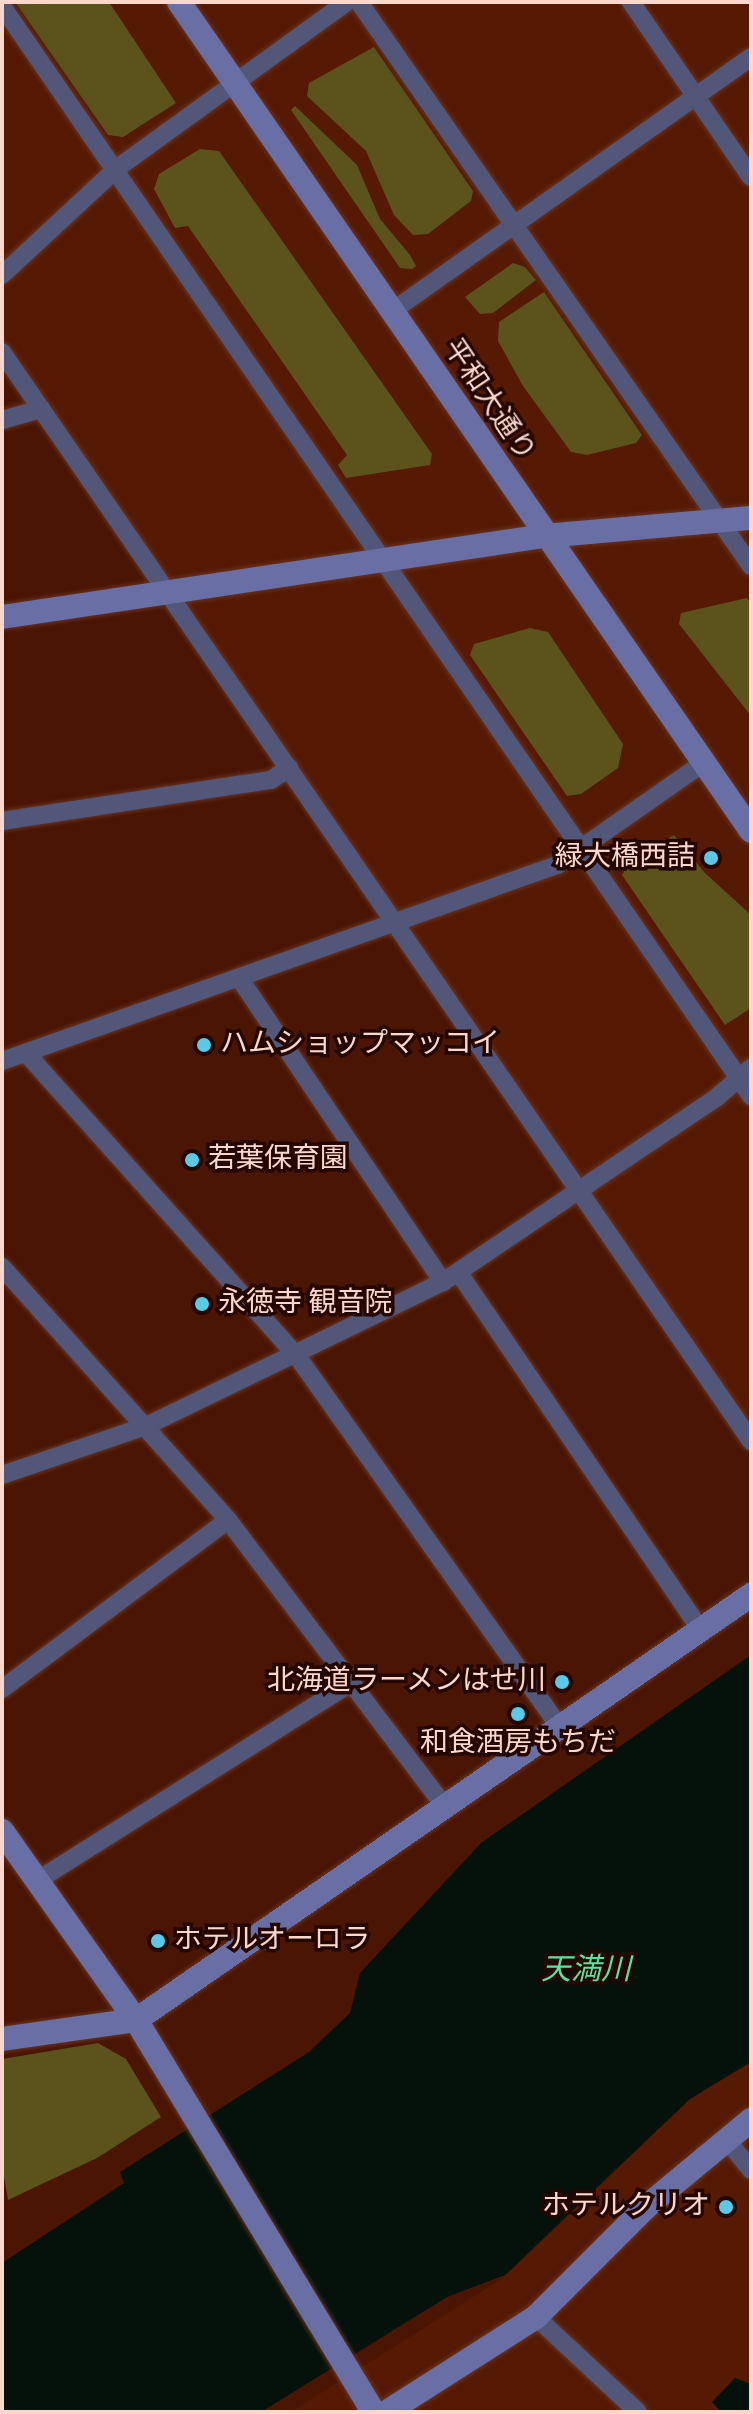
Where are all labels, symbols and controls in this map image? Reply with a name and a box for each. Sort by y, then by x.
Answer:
street label: 平和大通り [435,334,541,468]
place label: 緑大橋西詰 [555,841,695,875]
marker: 緑大橋西詰 [702,849,720,867]
place label: ハムショップマッコイ [220,1028,500,1062]
marker: ハムショップマッコイ [195,1036,213,1054]
place label: 若葉保育園 [208,1143,348,1177]
marker: 若葉保育園 [183,1151,201,1169]
place label: 永徳寺 観音院 [218,1287,393,1321]
marker: 永徳寺 観音院 [193,1295,211,1313]
place label: 北海道ラーメンはせ川 [266,1665,546,1699]
marker: 北海道ラーメンはせ川 [553,1673,571,1691]
marker: 和食酒房もちだ [509,1705,527,1723]
place label: 和食酒房もちだ [420,1727,616,1761]
place label: ホテルオーロラ [174,1924,370,1958]
marker: ホテルオーロラ [149,1932,167,1950]
water label: 天満川 [541,1954,631,1990]
place label: ホテルクリオ [542,2190,710,2224]
marker: ホテルクリオ [717,2198,735,2216]

